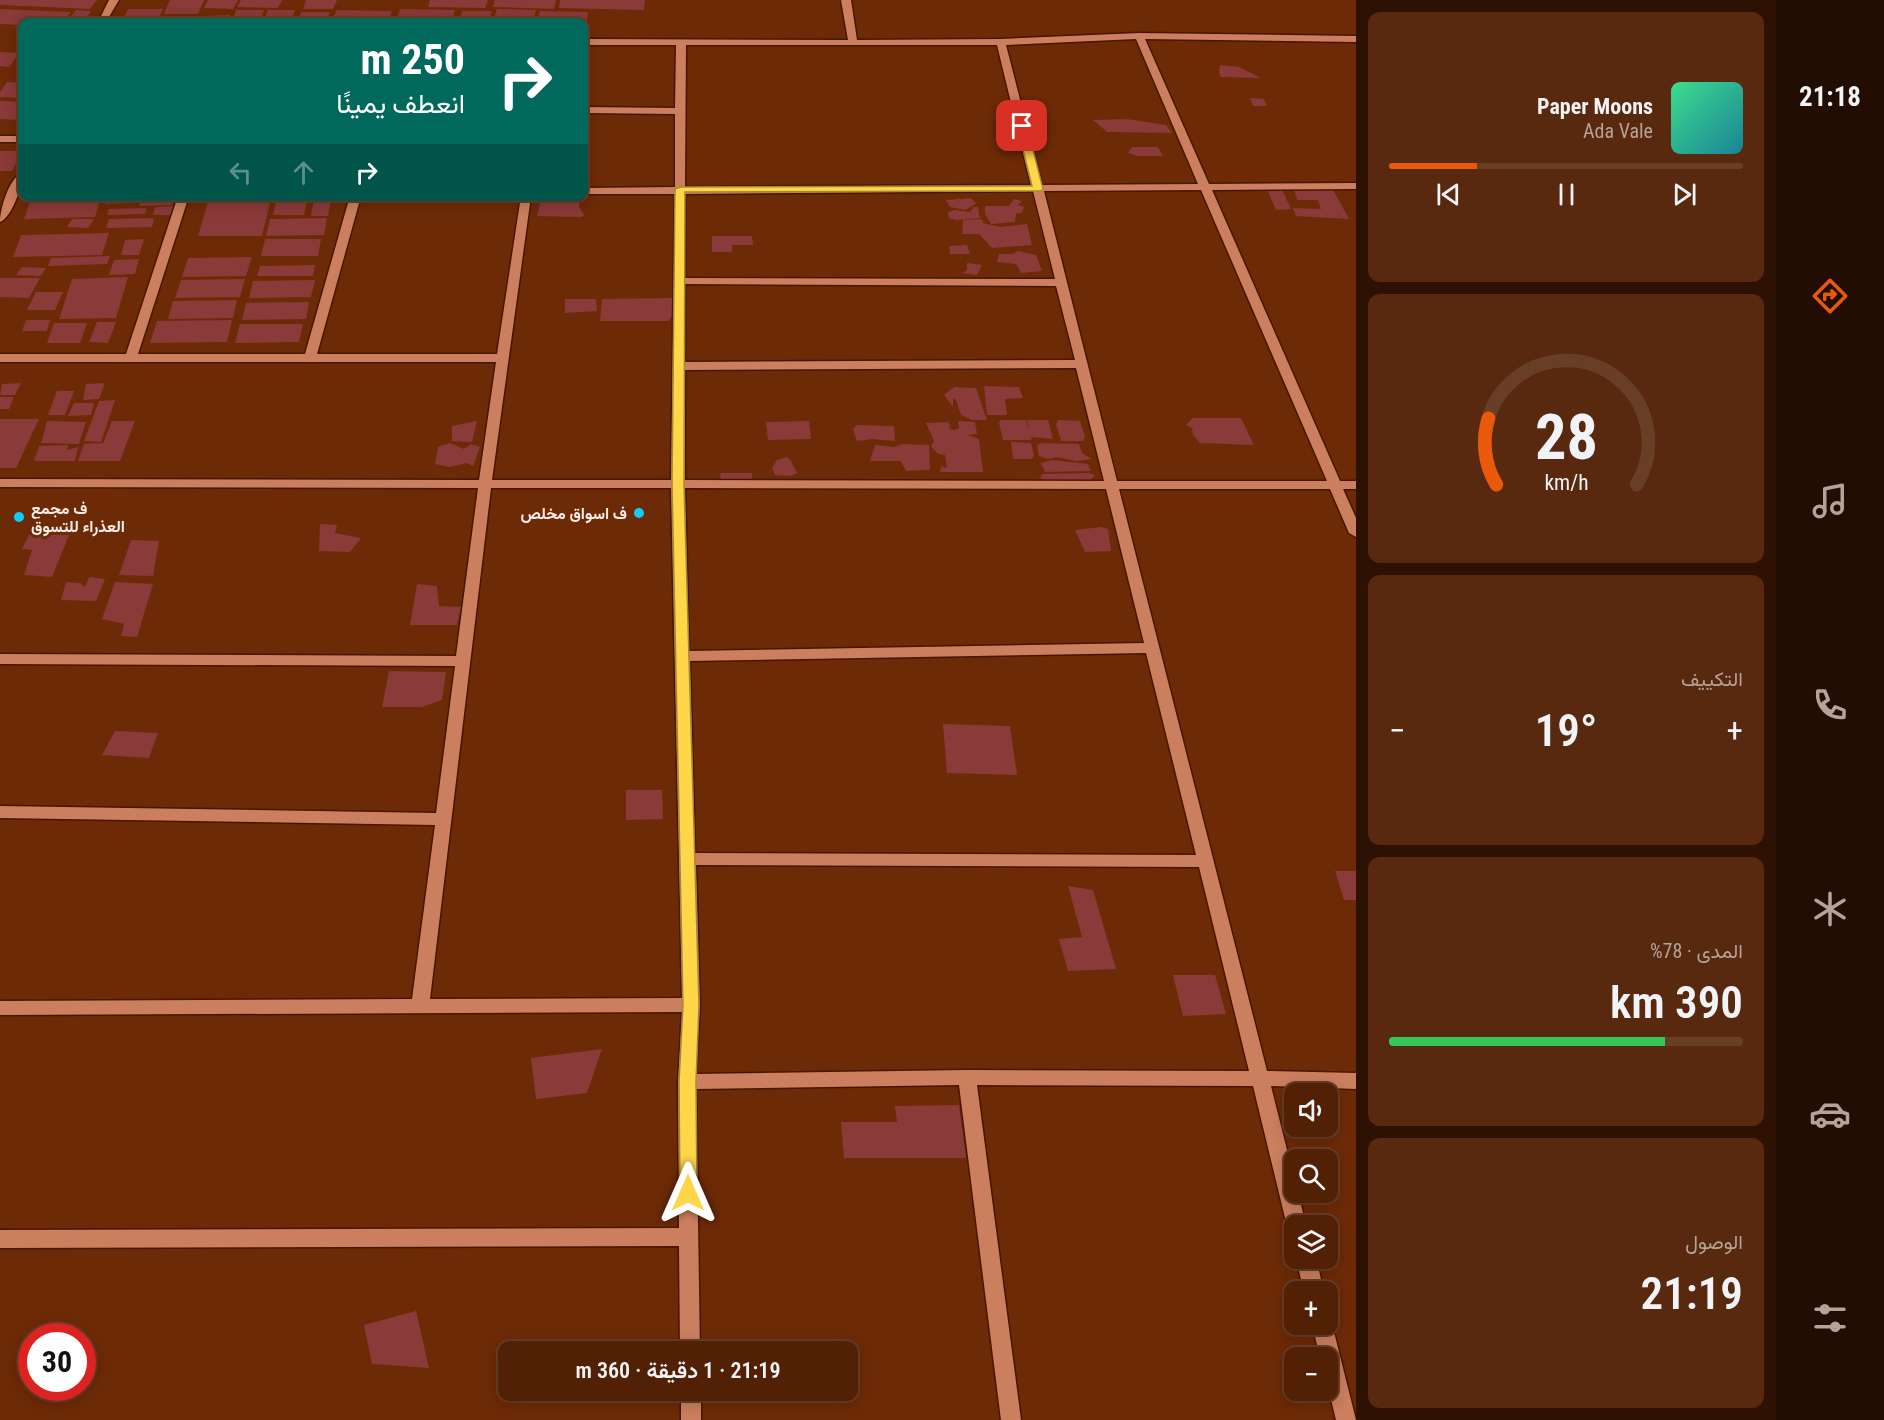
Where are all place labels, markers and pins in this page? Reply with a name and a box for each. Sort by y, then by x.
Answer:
pin [996,100,1047,151]
place label: ف مجمع العذراء للتسوق [31,499,125,537]
place label: ف اسواق مخلص [521,504,627,524]
marker: ف اسواق مخلص [632,506,646,520]
marker: ف مجمع العذراء للتسوق [12,510,26,524]

